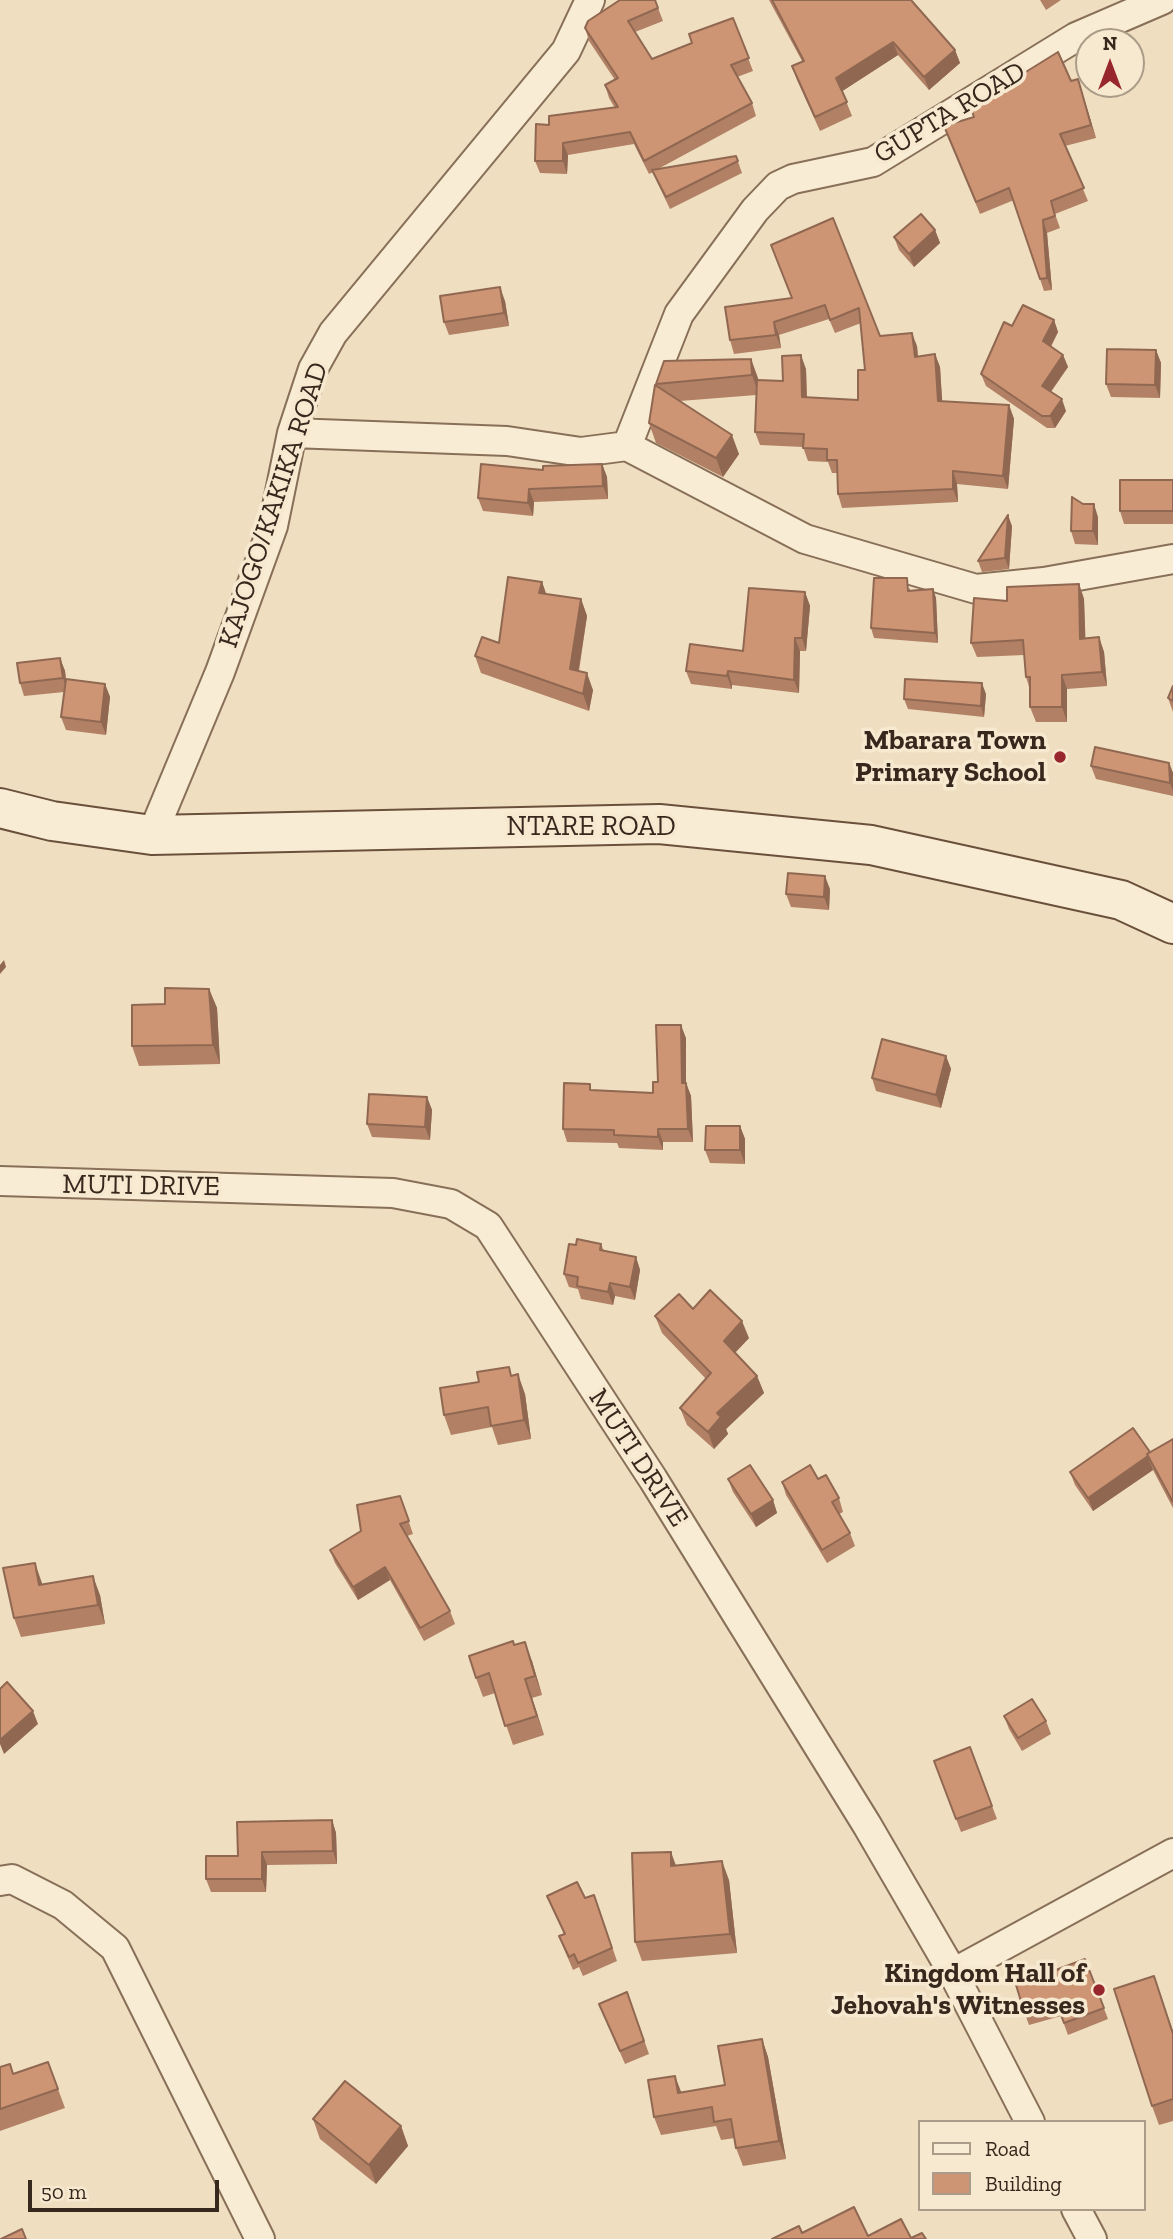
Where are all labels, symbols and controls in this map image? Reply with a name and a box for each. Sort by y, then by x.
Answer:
north arrow [1075,28,1145,98]
text: N [1103,32,1117,55]
street label: GUPTA ROAD [868,55,1032,171]
street label: KAJOGO/KAKIKA ROAD [212,358,336,652]
place label: Mbarara Town Primary School [855,724,1046,790]
marker: Mbarara Town Primary School [1052,749,1068,765]
street label: NTARE ROAD [506,810,676,844]
street label: MUTI DRIVE [62,1168,220,1204]
street label: MUTI DRIVE [581,1383,695,1533]
place label: Kingdom Hall of Jehovah's Witnesses [831,1957,1085,2023]
marker: Kingdom Hall of Jehovah's Witnesses [1091,1982,1107,1998]
legend [918,2120,1145,2211]
text: Road [985,2136,1030,2161]
scale bar [32,2166,222,2210]
text: Building [985,2171,1062,2196]
text: 50 m [41,2179,87,2204]

